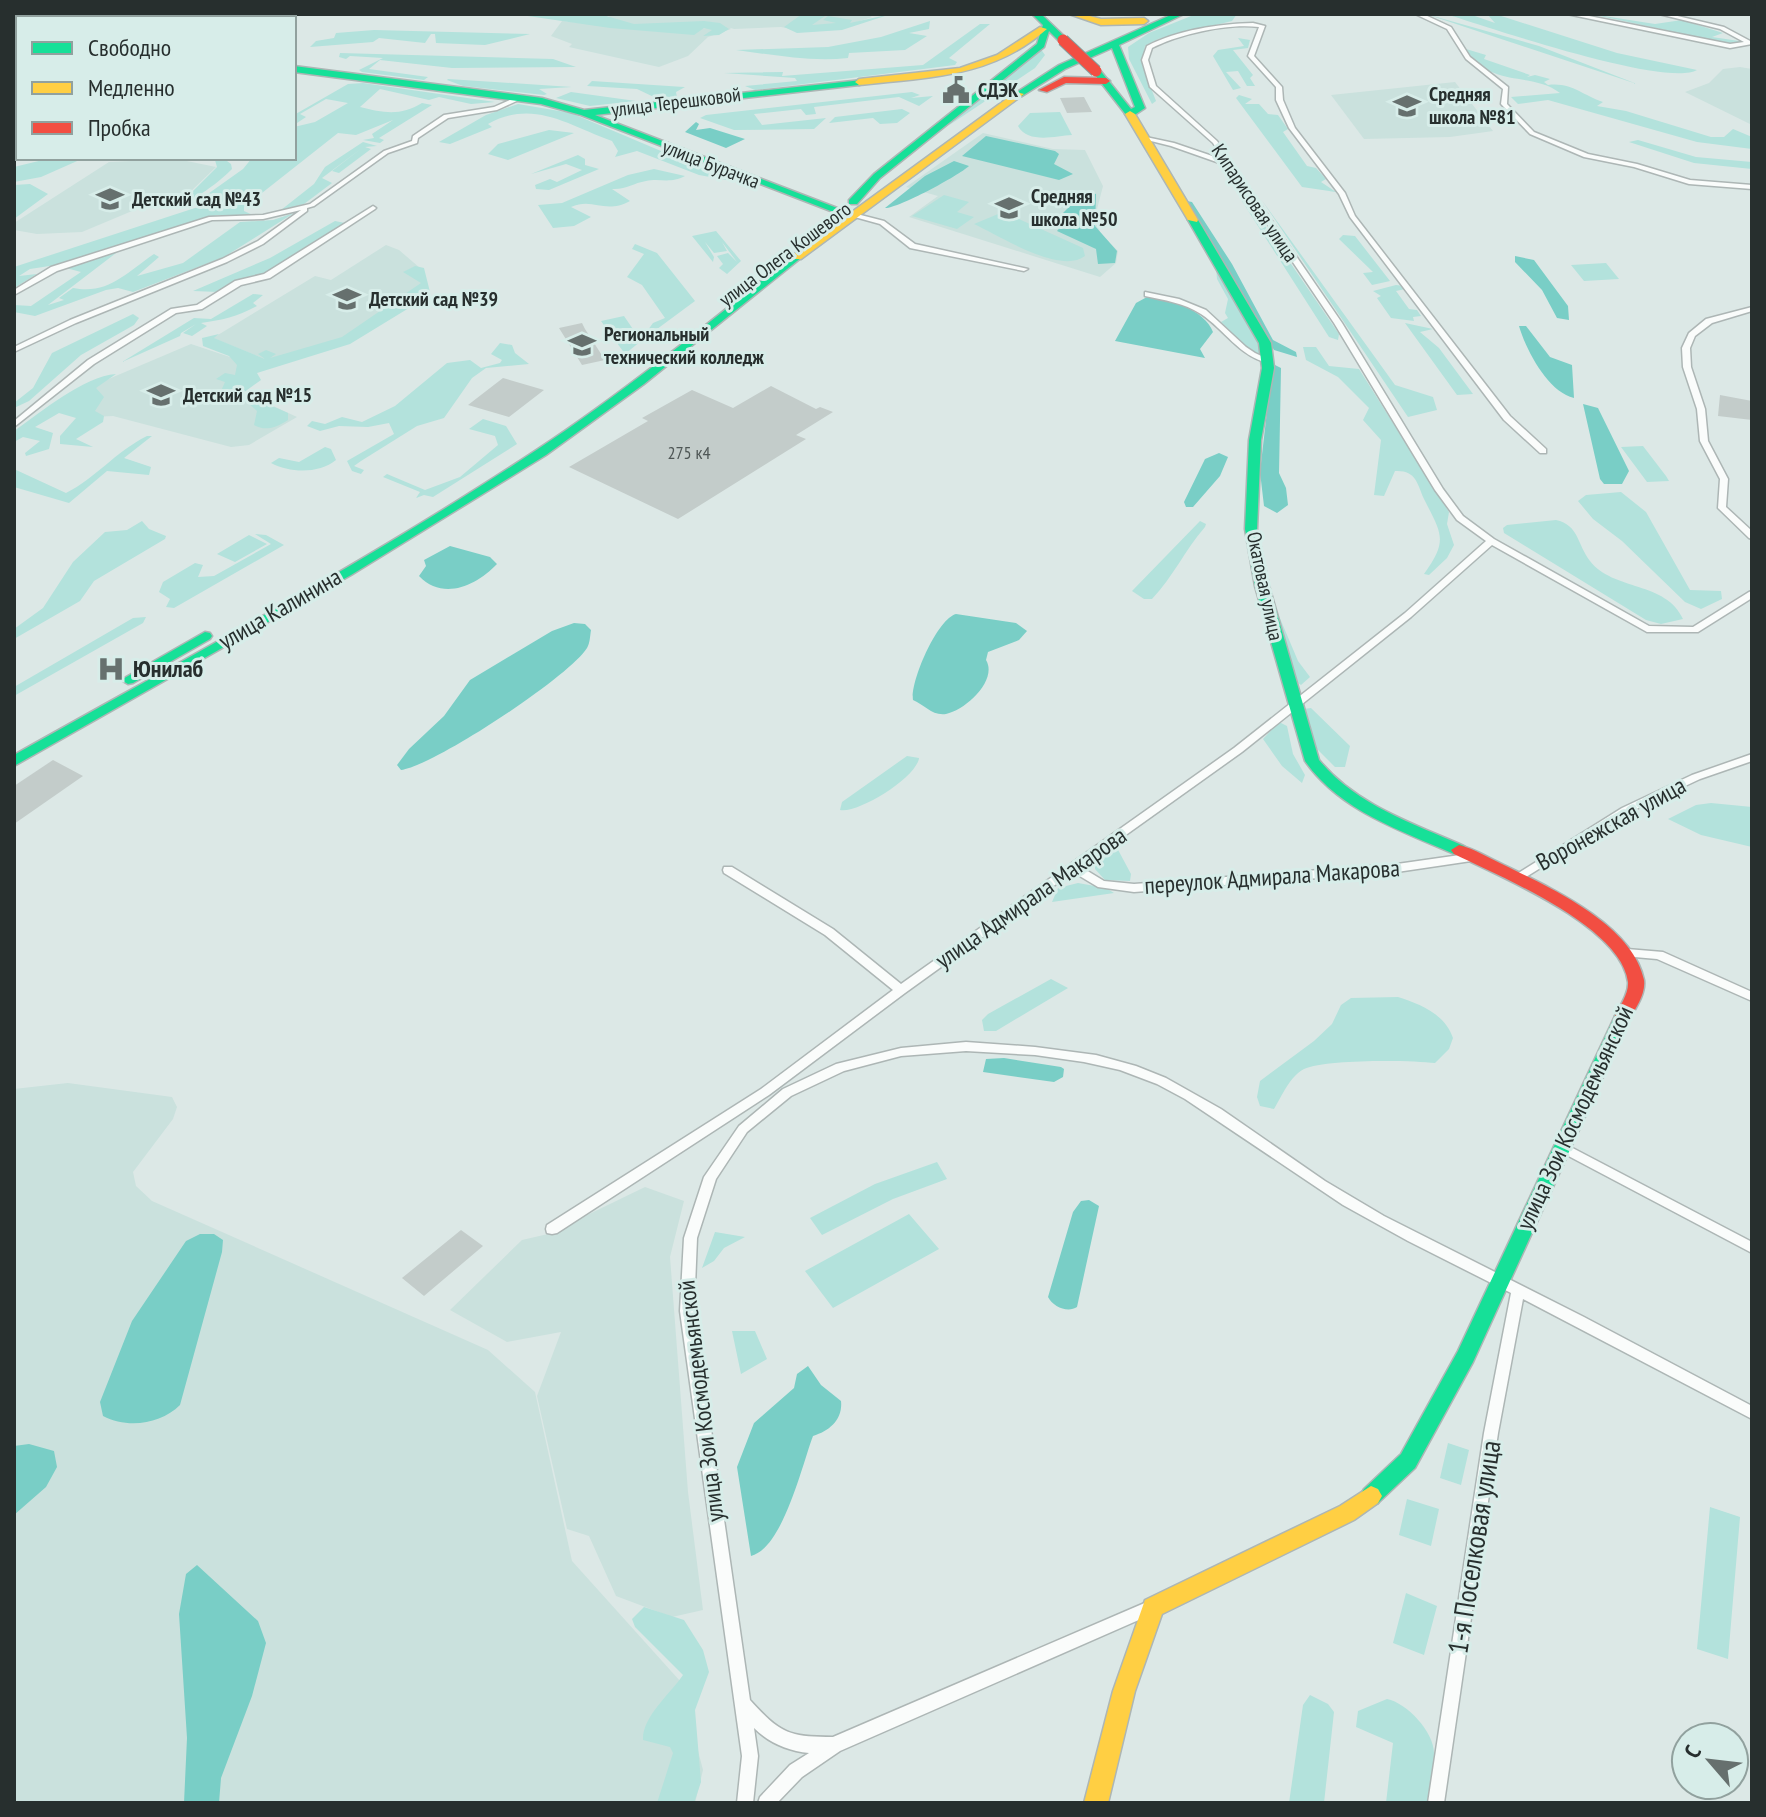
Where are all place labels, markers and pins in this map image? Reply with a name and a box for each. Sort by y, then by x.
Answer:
public building icon: СДЭК [941,75,971,105]
place label: СДЭК [978,77,1019,103]
place label: Средняя школа №81 [1429,81,1516,130]
school or university icon: Средняя школа №81 [1392,91,1422,121]
place label: Средняя школа №50 [1031,183,1118,232]
school or university icon: Детский сад №43 [95,184,125,214]
place label: Детский сад №43 [132,186,261,212]
school or university icon: Средняя школа №50 [994,193,1024,223]
school or university icon: Детский сад №39 [332,284,362,314]
place label: Детский сад №39 [369,286,498,312]
place label: Региональный технический колледж [604,321,764,370]
school or university icon: Региональный технический колледж [567,330,597,360]
school or university icon: Детский сад №15 [146,380,176,410]
place label: Детский сад №15 [183,382,312,408]
place label: Юнилаб [133,653,204,684]
hospital icon: Юнилаб [96,654,126,684]

